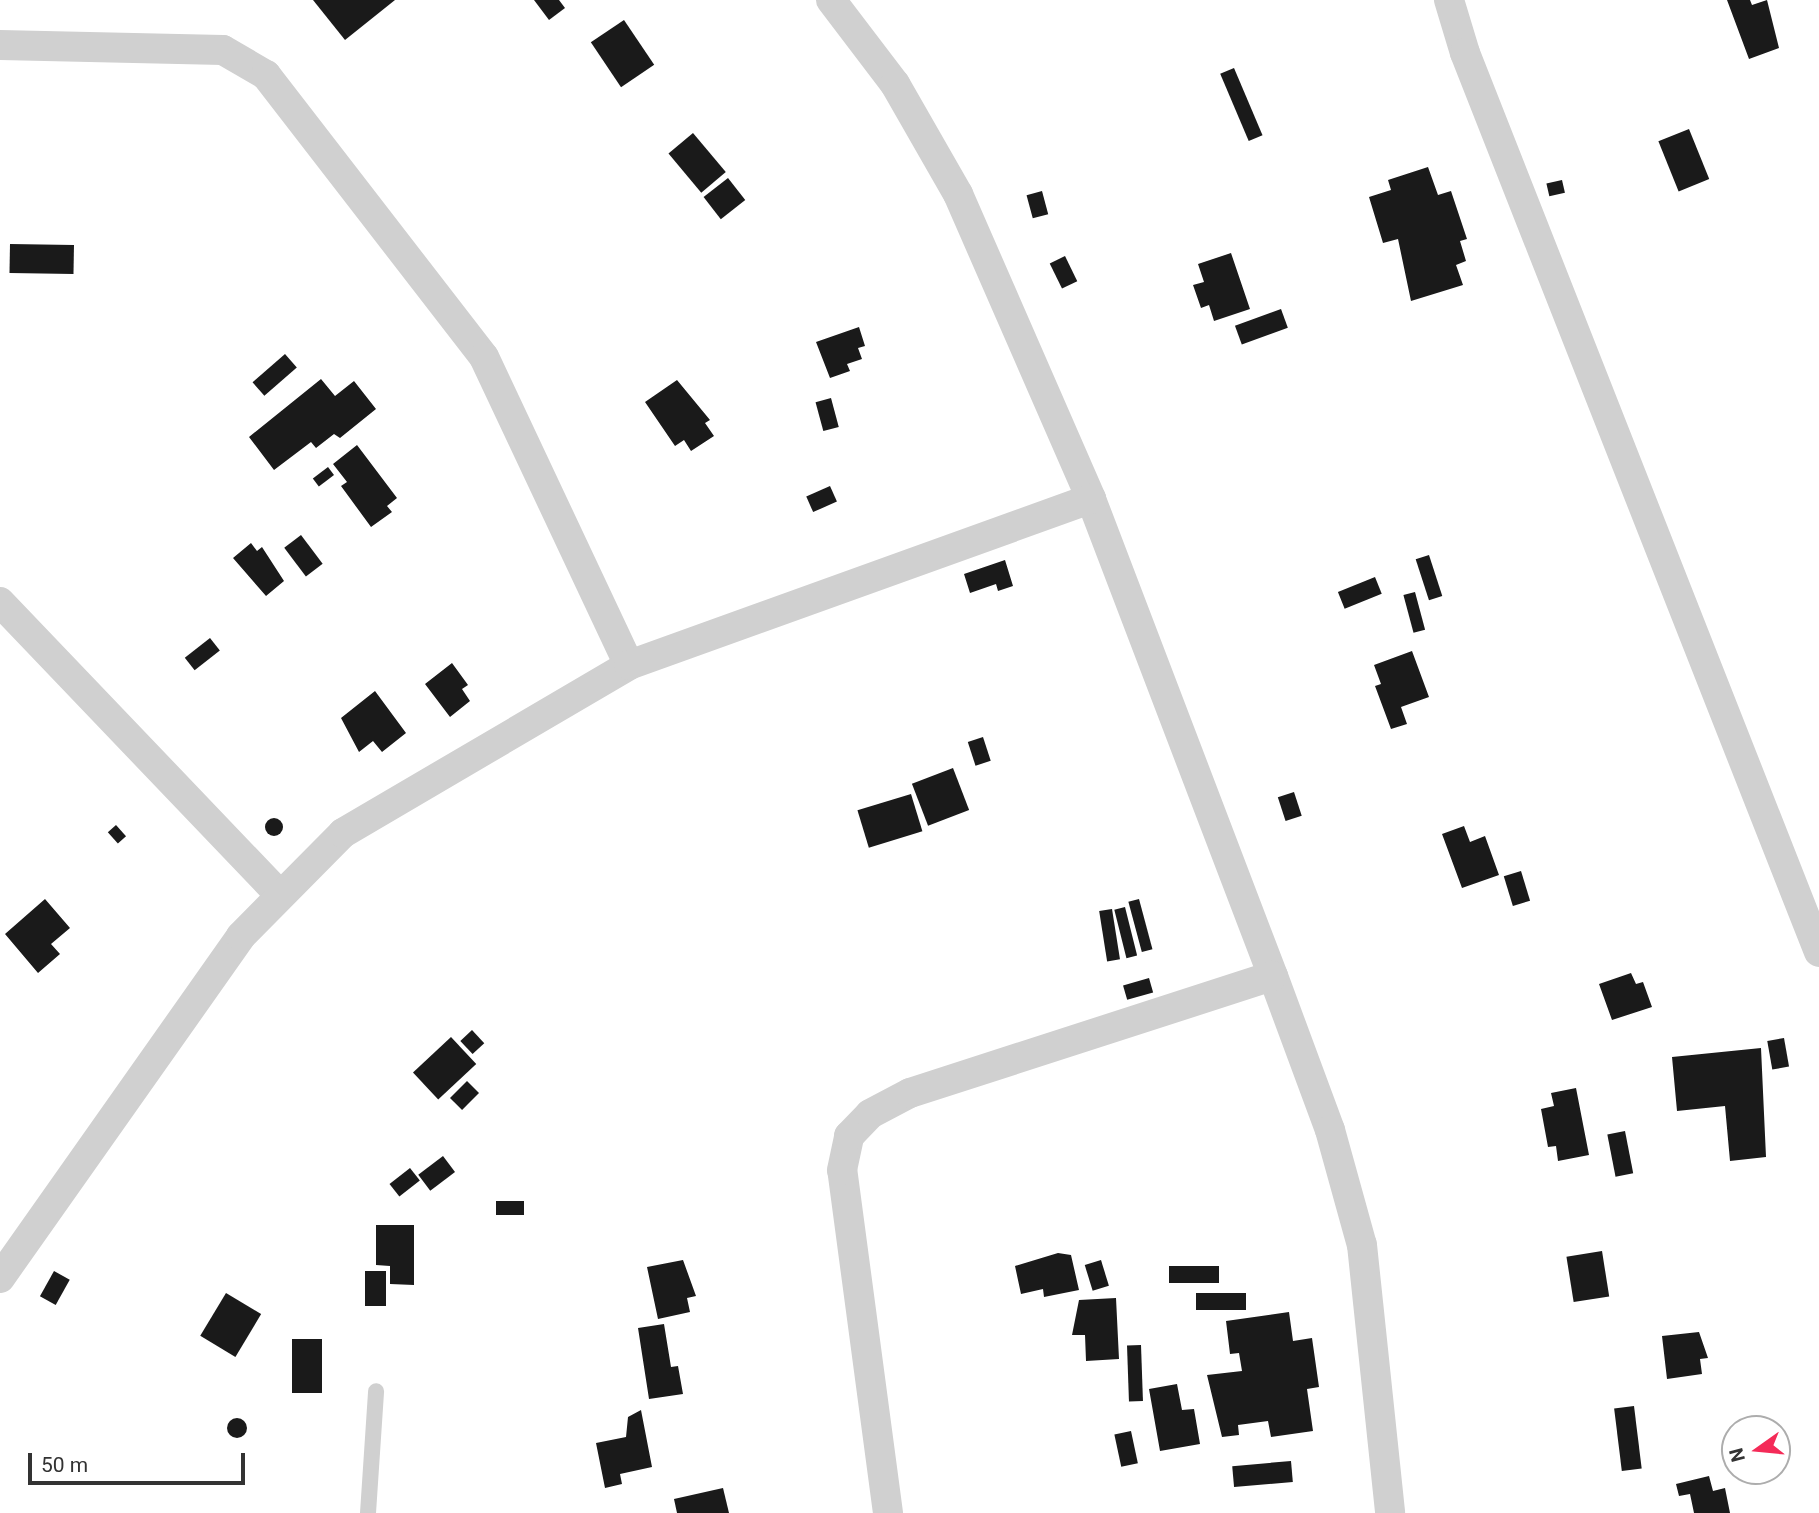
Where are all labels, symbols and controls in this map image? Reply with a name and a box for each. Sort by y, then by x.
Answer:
north arrow [1721,1415,1791,1485]
scale bar [32,1440,248,1484]
text: N [1724,1446,1750,1464]
text: 50 m [41,1453,88,1477]

